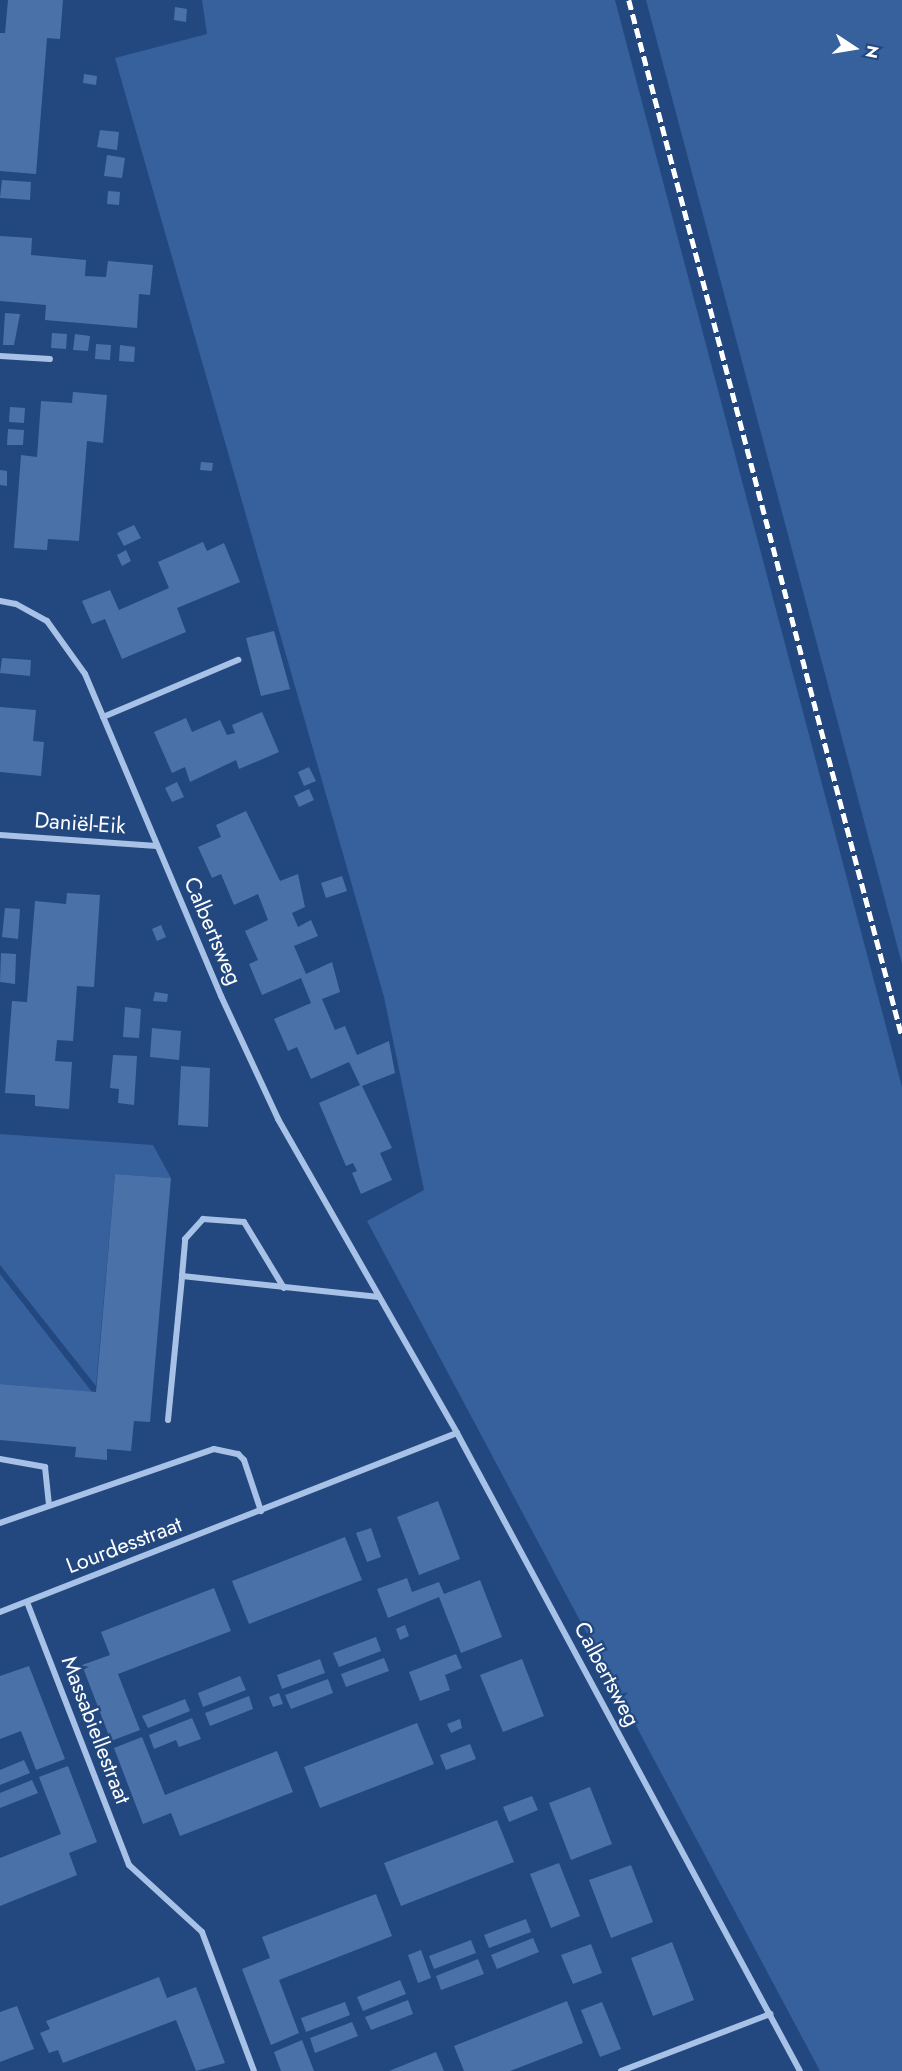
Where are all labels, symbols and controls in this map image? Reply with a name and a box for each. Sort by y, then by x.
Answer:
north arrow [824,18,884,78]
text: N [860,43,885,60]
street label: Daniël-Eik [34,807,126,839]
street label: Calbertsweg [178,873,248,989]
street label: Lourdesstraat [62,1511,186,1579]
street label: Calbertsweg [568,1617,646,1731]
street label: Massabiellestraat [56,1653,136,1807]

